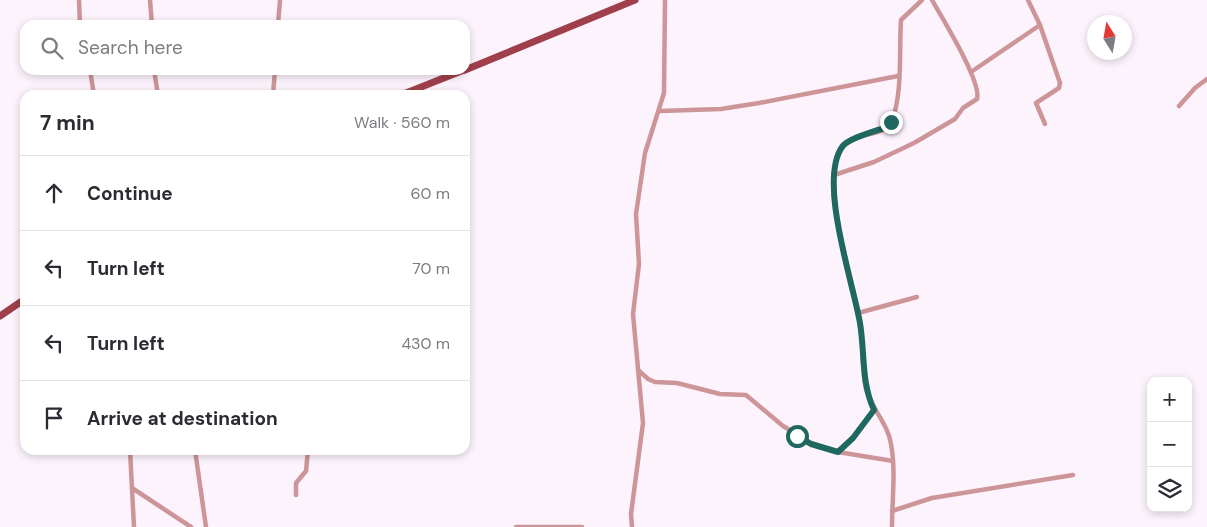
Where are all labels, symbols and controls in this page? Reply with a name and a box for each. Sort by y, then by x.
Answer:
north arrow [1087,15,1132,60]
search box [20,20,470,75]
icon: search [38,34,66,62]
text: Search here [78,35,183,60]
text: 7 min [40,109,95,137]
route end [880,111,903,134]
text: Walk · 560 m [354,112,450,133]
icon: ahead [40,179,68,207]
text: Continue [87,181,173,206]
text: 60 m [410,183,450,204]
icon: left [40,254,68,282]
text: Turn left [87,256,165,281]
text: 70 m [412,258,450,279]
icon: left [40,329,68,357]
text: Turn left [87,331,165,356]
text: 430 m [401,333,450,354]
map controls [1147,377,1192,512]
button: + [1147,377,1192,422]
icon: arrive [40,404,68,432]
text: Arrive at destination [87,406,278,431]
button: − [1147,422,1192,467]
route start [786,425,809,448]
button: layers [1147,467,1192,512]

